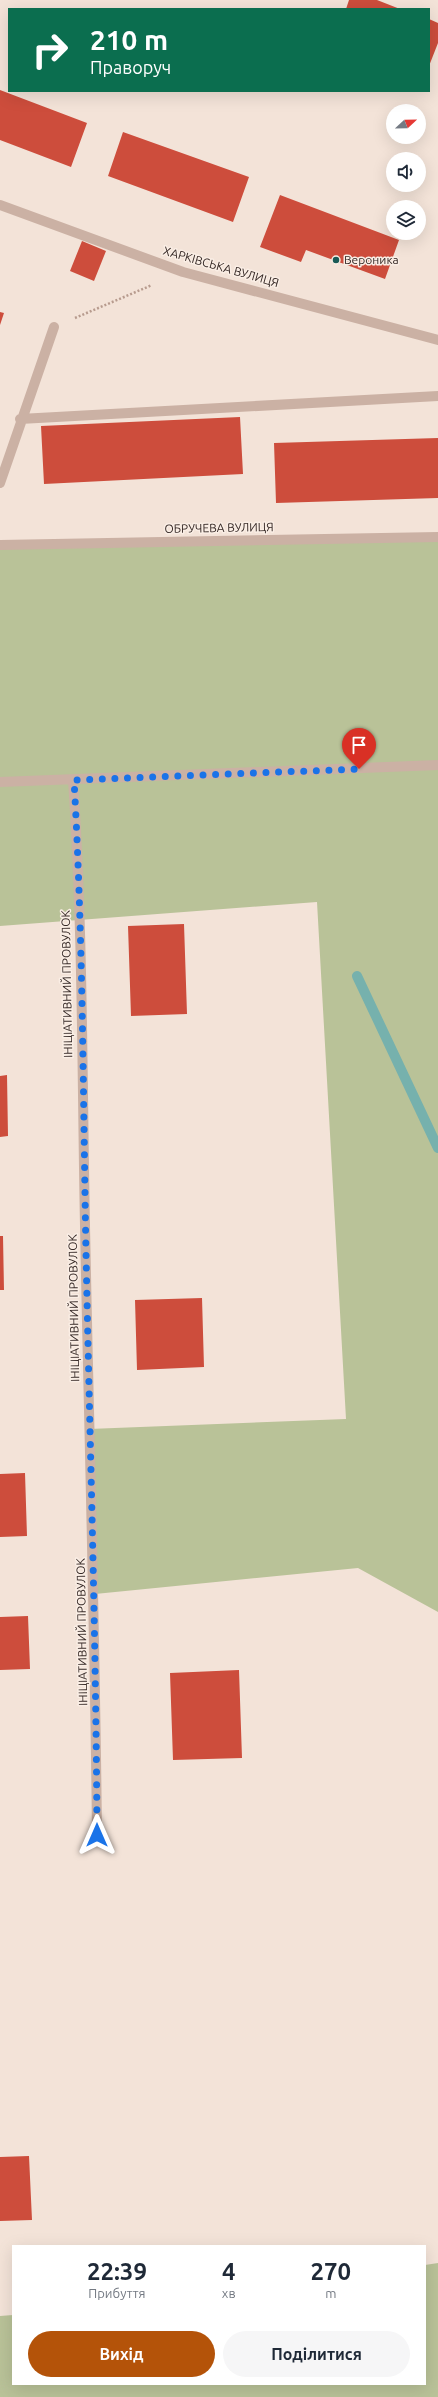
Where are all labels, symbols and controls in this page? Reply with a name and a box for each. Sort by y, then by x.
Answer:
icon: right [24,24,76,76]
text: 210 m [90,24,168,55]
text: Праворуч [90,57,171,77]
north arrow [386,104,426,144]
map controls [386,104,426,240]
button: sound [386,152,426,192]
button: layers [386,200,426,240]
street label: ХАРКІВСЬКА ВУЛИЦЯ [162,244,281,289]
place label: Вероника [344,253,399,266]
marker: Вероника [331,255,341,265]
street label: ОБРУЧЕВА ВУЛИЦЯ [164,520,274,535]
pin [342,728,376,769]
icon: arrive [348,734,370,756]
street label: ІНІЦІАТИВНИЙ ПРОВУЛОК [59,909,74,1058]
street label: ІНІЦІАТИВНИЙ ПРОВУЛОК [66,1233,81,1382]
street label: ІНІЦІАТИВНИЙ ПРОВУЛОК [74,1557,89,1706]
position arrow [76,1814,118,1856]
text: 22:39 [87,2258,147,2285]
text: 4 [222,2258,235,2285]
text: 270 [310,2258,351,2285]
text: Прибуття [88,2286,146,2300]
text: хв [222,2286,236,2300]
text: m [325,2286,336,2300]
button: Вихід [28,2331,215,2377]
button: Поділитися [223,2331,410,2377]

